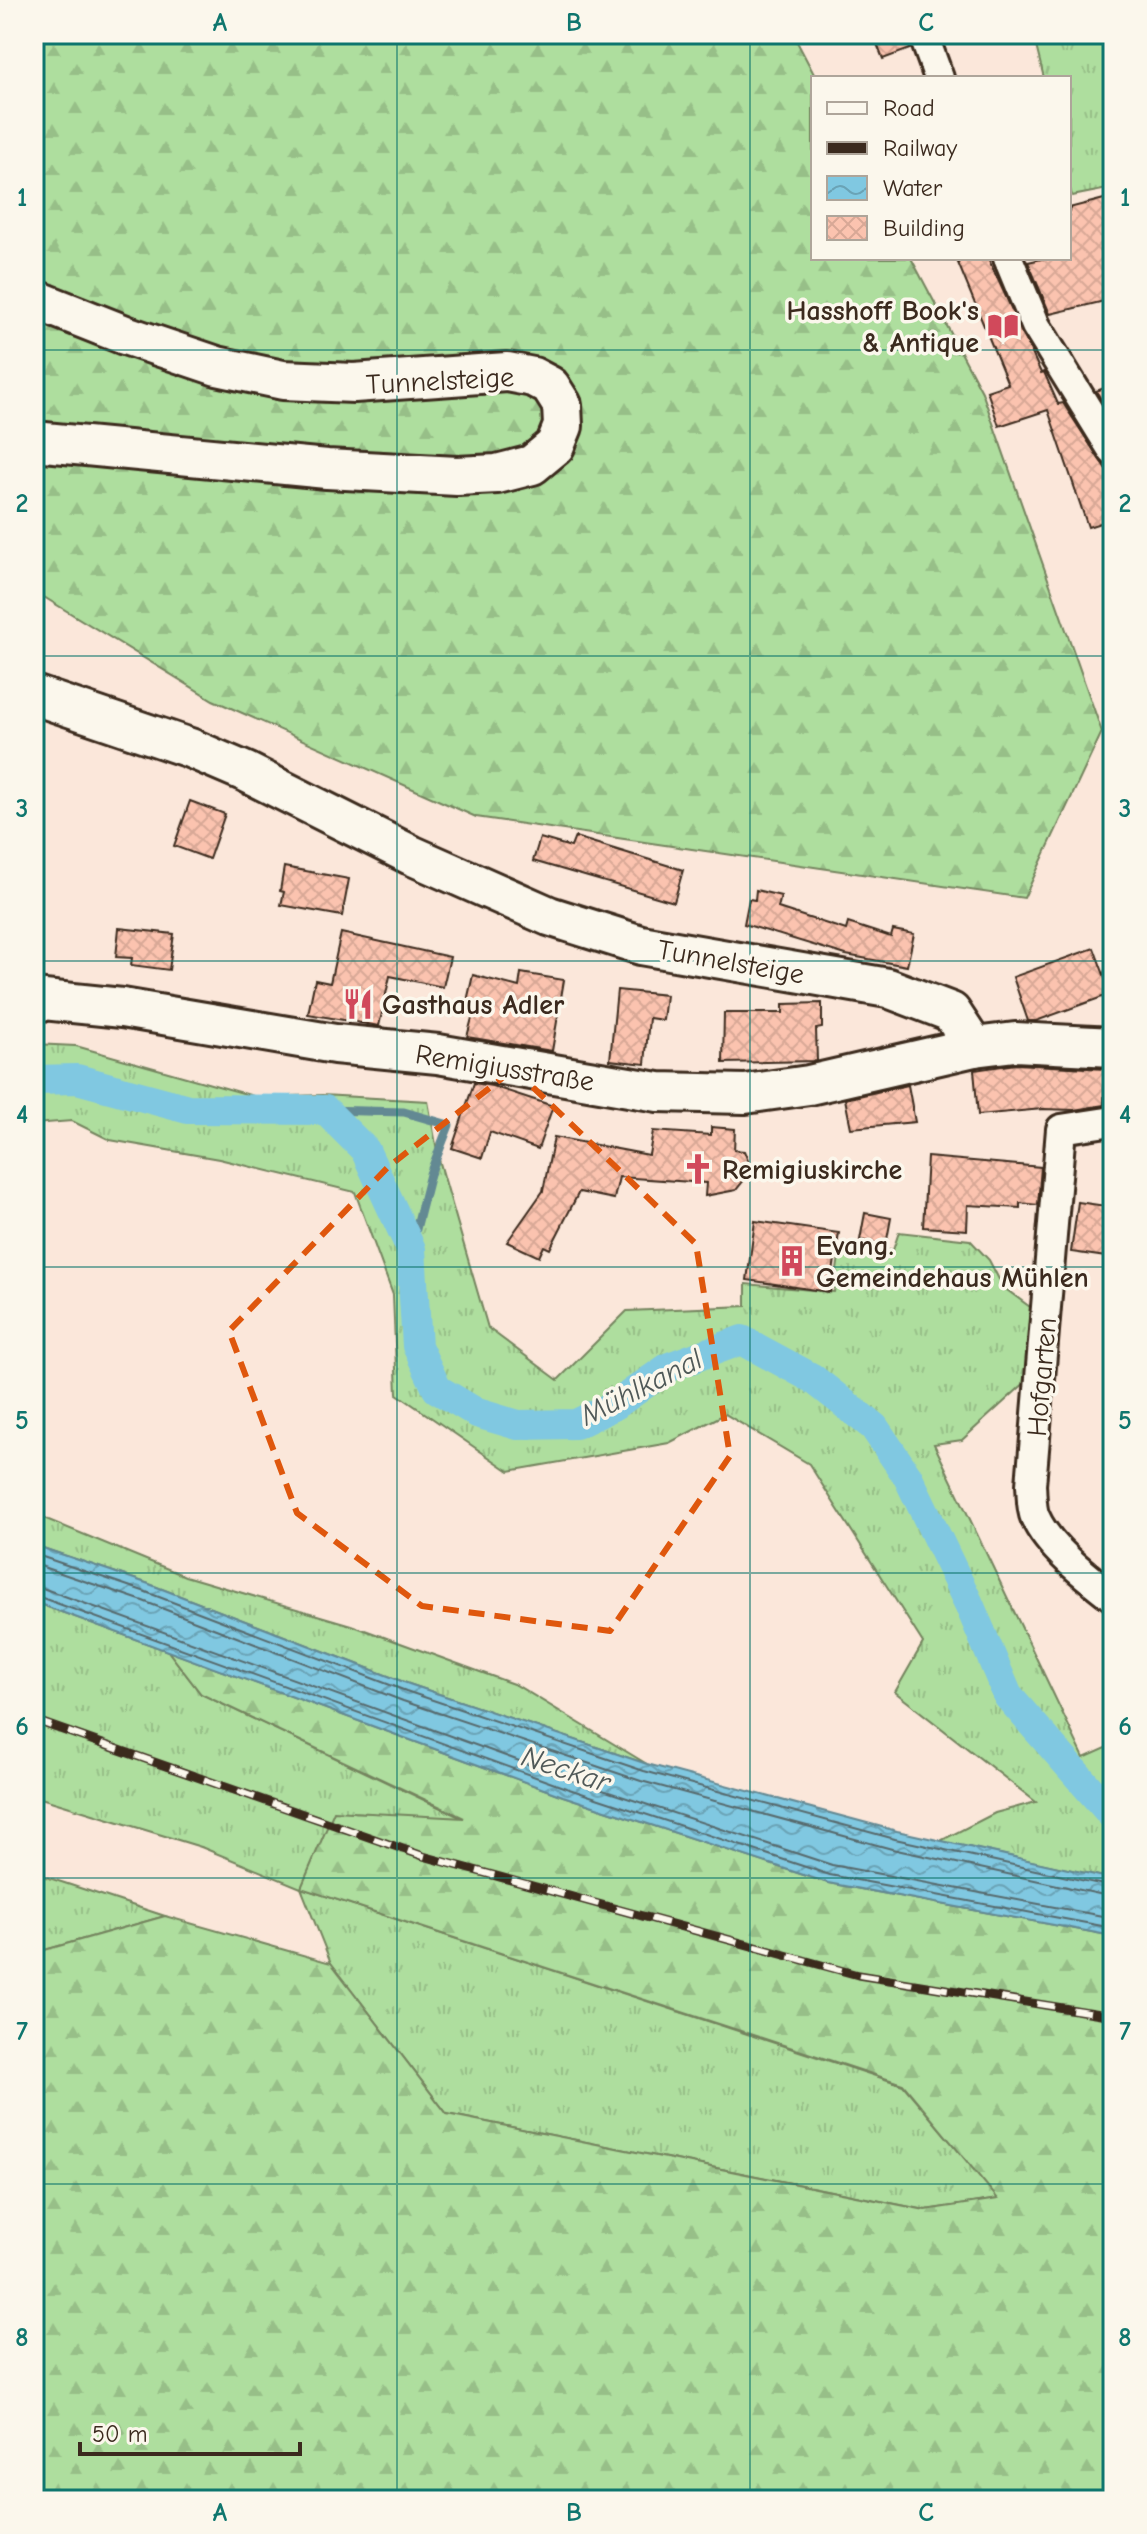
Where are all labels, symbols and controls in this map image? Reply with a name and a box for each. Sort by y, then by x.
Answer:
text: A [213,8,228,38]
text: B [566,8,582,38]
text: C [918,8,934,38]
legend [811,76,1071,260]
text: Road [883,94,935,122]
text: Railway [883,134,957,162]
text: Water [883,174,943,202]
text: 1 [17,183,27,213]
text: 1 [1120,183,1130,213]
text: Building [883,214,965,242]
place label: Hasshoff Book's & Antique [787,295,979,359]
library icon: Hasshoff Book's & Antique [986,309,1020,343]
street label: Tunnelsteige [365,361,515,401]
text: 2 [16,489,28,519]
text: 2 [1119,489,1131,519]
text: 3 [16,794,28,824]
text: 3 [1119,794,1131,824]
street label: Tunnelsteige [655,933,807,991]
restaurant icon: Gasthaus Adler [341,987,375,1021]
place label: Gasthaus Adler [382,989,565,1021]
street label: Remigiusstraße [413,1038,596,1098]
text: 4 [16,1100,28,1130]
text: 4 [1119,1100,1131,1130]
church icon: Remigiuskirche [681,1152,715,1186]
place label: Remigiuskirche [722,1154,903,1186]
place label: Evang. Gemeindehaus Mühlen [816,1230,1089,1294]
building icon: Evang. Gemeindehaus Mühlen [775,1244,809,1278]
street label: Hofgarten [1021,1316,1063,1438]
water label: Mühlkanal [573,1342,708,1434]
text: 5 [15,1406,29,1436]
text: 5 [1118,1406,1132,1436]
text: 6 [15,1712,29,1742]
text: 6 [1118,1712,1132,1742]
water label: Neckar [517,1739,616,1801]
text: 7 [16,2017,28,2047]
text: 7 [1119,2017,1131,2047]
text: 8 [15,2323,29,2353]
text: 8 [1118,2323,1132,2353]
scale bar [80,2406,300,2456]
text: 50 m [92,2420,148,2448]
text: A [213,2498,228,2528]
text: B [566,2498,582,2528]
text: C [918,2498,934,2528]

